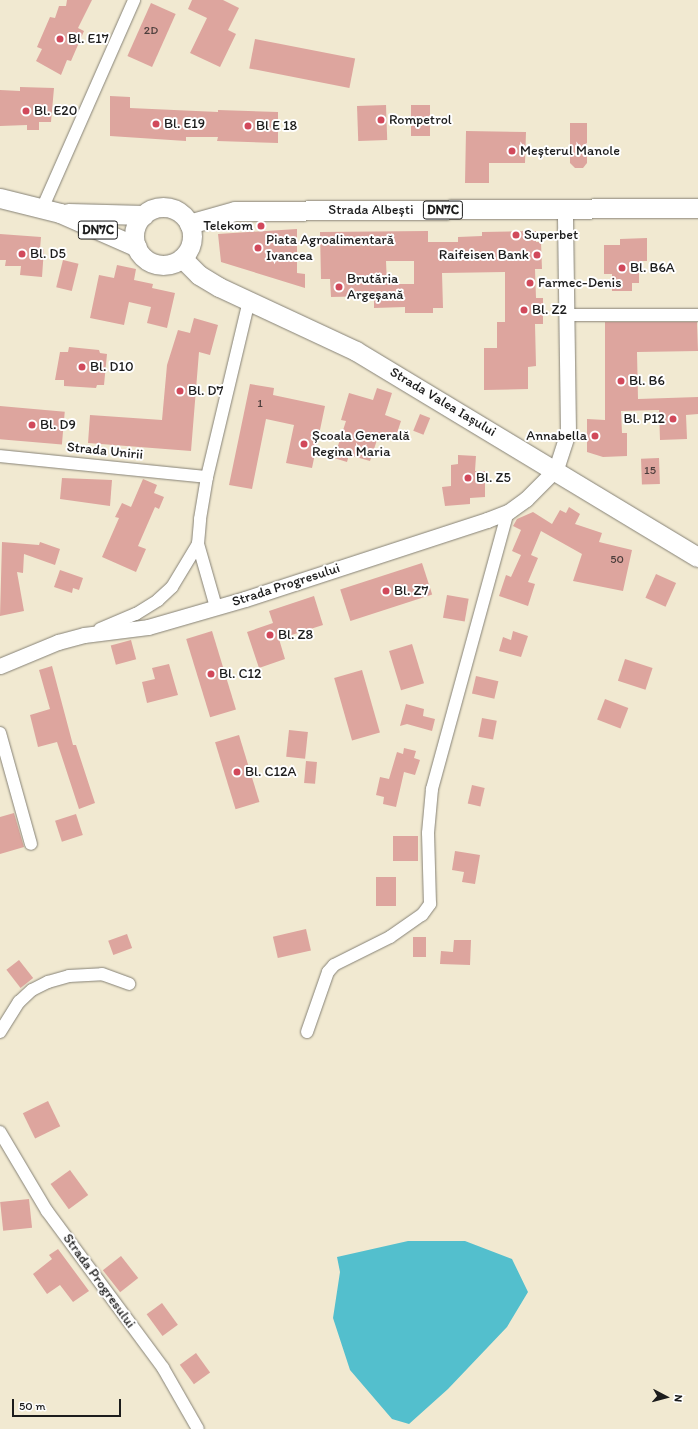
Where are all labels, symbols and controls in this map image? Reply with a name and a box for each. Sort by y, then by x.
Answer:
house number: 2D [144,24,158,38]
place label: Bl. E17 [68,31,109,47]
marker: Bl. E17 [55,34,65,44]
place label: Bl. E20 [34,103,77,119]
marker: Bl. E20 [21,106,31,116]
place label: Rompetrol [389,112,452,128]
marker: Rompetrol [376,115,386,125]
place label: Bl. E19 [164,116,205,132]
place label: Bl E 18 [256,118,297,134]
marker: Bl. E19 [151,119,161,129]
marker: Bl E 18 [243,121,253,131]
place label: Meșterul Manole [520,143,620,159]
marker: Meșterul Manole [507,146,517,156]
road number: DN7C [422,199,464,221]
street label: Strada Albești [328,202,414,218]
place label: Telekom [203,218,253,234]
road number: DN7C [77,219,119,241]
marker: Telekom [256,221,266,231]
place label: Superbet [524,227,578,243]
marker: Superbet [511,230,521,240]
place label: Piata Agroalimentară Ivancea [266,232,394,264]
marker: Piata Agroalimentară Ivancea [253,243,263,253]
place label: Bl. D5 [30,246,66,262]
place label: Raifeisen Bank [439,247,529,263]
marker: Bl. D5 [17,249,27,259]
marker: Raifeisen Bank [532,250,542,260]
place label: Bl. B6A [630,260,675,276]
marker: Bl. B6A [617,263,627,273]
place label: Brutăria Argeșană [347,271,404,304]
place label: Farmec-Denis [538,275,621,291]
marker: Farmec-Denis [525,278,535,288]
marker: Brutăria Argeșană [334,282,344,292]
place label: Bl. Z2 [532,302,567,318]
marker: Bl. Z2 [519,305,529,315]
place label: Bl. D10 [90,359,134,375]
marker: Bl. D10 [77,362,87,372]
street label: Strada Valea Iașului [387,364,499,440]
place label: Bl. B6 [629,373,665,389]
marker: Bl. B6 [616,376,626,386]
place label: Bl. D7 [188,383,224,399]
marker: Bl. D7 [175,386,185,396]
house number: 1 [257,397,263,411]
place label: Bl. P12 [624,411,665,427]
marker: Bl. P12 [668,414,678,424]
place label: Bl. D9 [40,417,76,433]
marker: Bl. D9 [27,420,37,430]
place label: Școala Generală Regina Maria [312,428,410,460]
place label: Annabella [526,428,587,444]
marker: Annabella [590,431,600,441]
street label: Strada Unirii [66,439,144,463]
marker: Școala Generală Regina Maria [299,439,309,449]
house number: 15 [644,464,656,478]
place label: Bl. Z5 [476,470,511,486]
marker: Bl. Z5 [463,473,473,483]
house number: 50 [610,553,624,567]
street label: Strada Progresului [230,560,342,610]
place label: Bl. Z7 [394,583,429,599]
marker: Bl. Z7 [381,586,391,596]
place label: Bl. Z8 [278,627,313,643]
marker: Bl. Z8 [265,630,275,640]
place label: Bl. C12 [219,666,261,682]
marker: Bl. C12 [206,669,216,679]
place label: Bl. C12A [245,764,296,780]
marker: Bl. C12A [232,767,242,777]
street label: Strada Progresului [59,1230,139,1332]
north arrow [646,1377,686,1417]
scale bar [14,1391,123,1417]
text: N [672,1394,685,1403]
text: 50 m [19,1399,45,1413]

